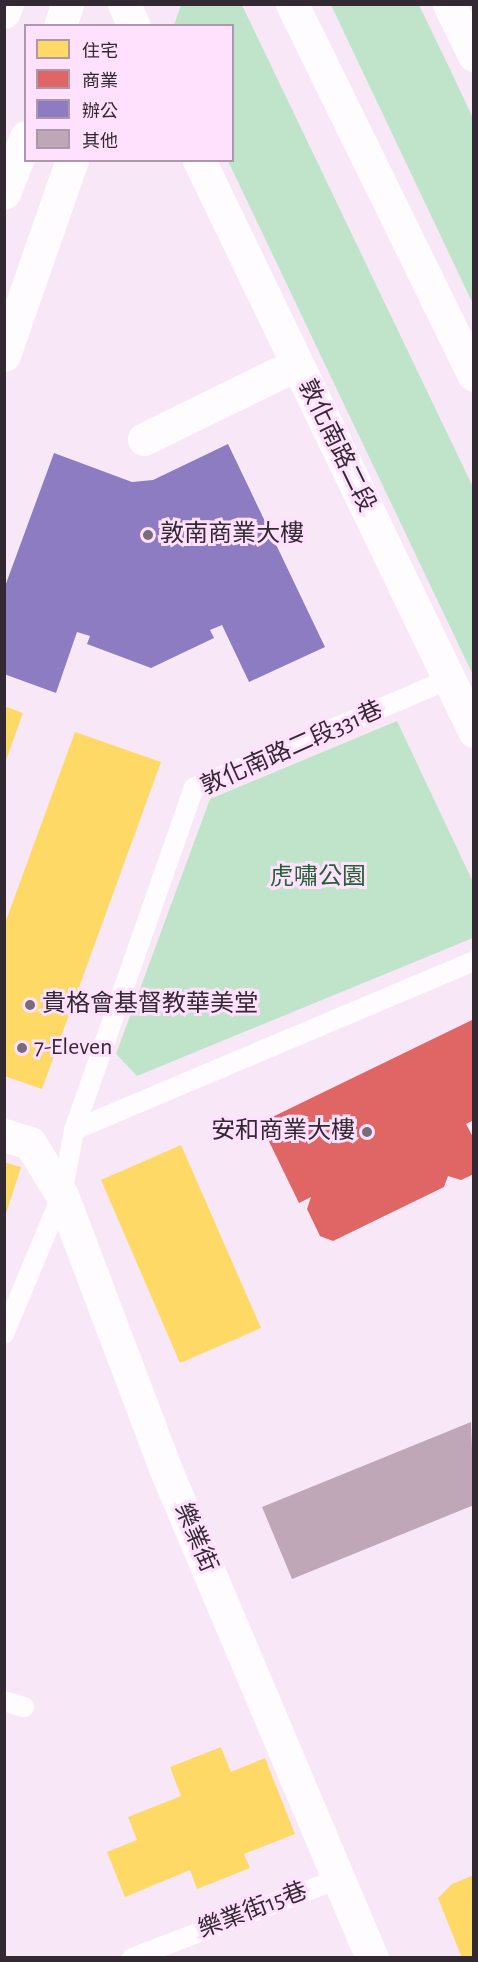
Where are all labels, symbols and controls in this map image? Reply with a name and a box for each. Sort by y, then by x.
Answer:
legend [24,24,234,162]
text: 住宅 [82,43,118,61]
text: 商業 [82,73,118,91]
text: 辦公 [82,103,118,121]
text: 其他 [82,133,118,151]
street label: 敦化南路二段 [291,375,381,517]
place label: 敦南商業大樓 [160,521,304,549]
marker: 敦南商業大樓 [141,528,155,542]
street label: 敦化南路二段331巷 [197,696,387,802]
park label: 虎嘯公園 [270,864,366,892]
place label: 貴格會基督教華美堂 [42,991,258,1019]
marker: 貴格會基督教華美堂 [23,998,37,1012]
place label: 7-Eleven [34,1034,112,1062]
marker: 7-Eleven [15,1041,29,1055]
place label: 安和商業大樓 [211,1118,355,1146]
marker: 安和商業大樓 [360,1125,374,1139]
street label: 樂業街 [168,1499,222,1577]
street label: 樂業街15巷 [194,1877,312,1945]

